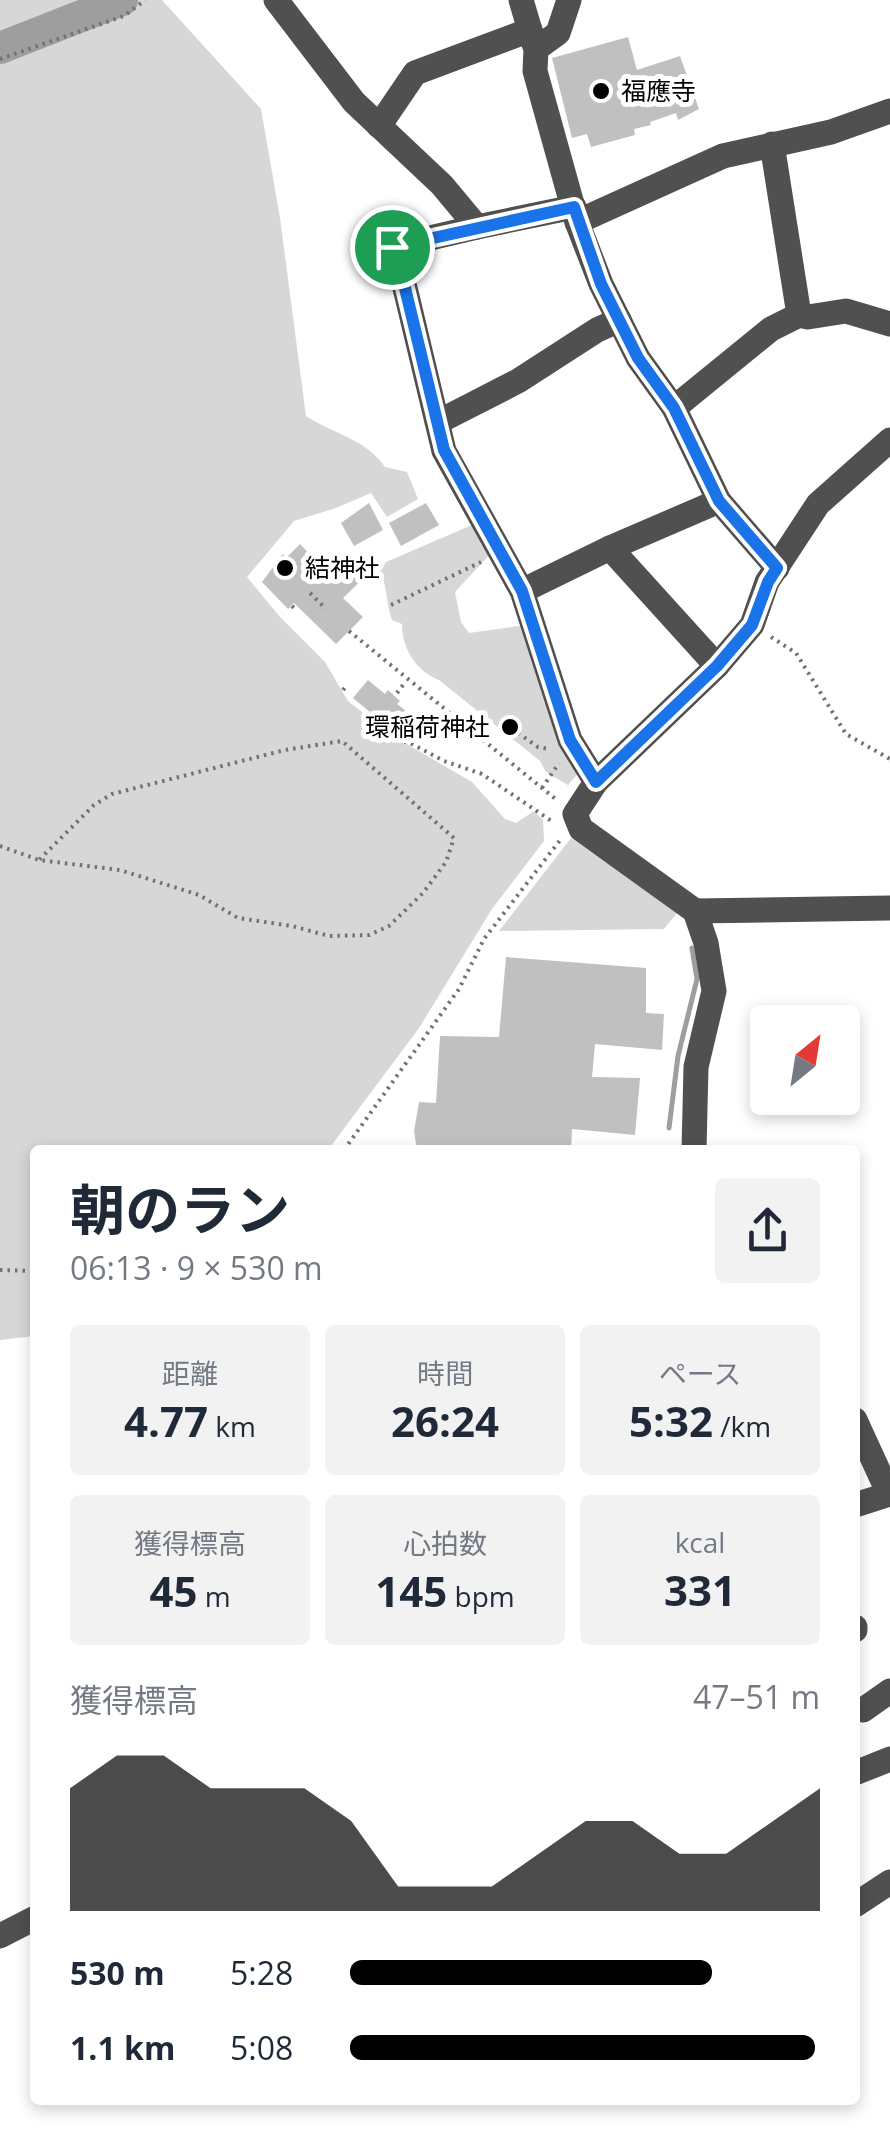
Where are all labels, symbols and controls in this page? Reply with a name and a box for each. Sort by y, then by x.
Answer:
place label: 福應寺 [621,73,696,107]
marker: 福應寺 [590,80,612,102]
pin [350,205,435,290]
icon: arrive [365,220,420,275]
place label: 結神社 [305,550,380,584]
marker: 結神社 [274,557,296,579]
place label: 環稲荷神社 [365,709,490,743]
marker: 環稲荷神社 [499,716,521,738]
north arrow [750,1005,860,1115]
map controls [750,1005,860,1115]
text: 朝のラン [70,1171,290,1246]
button: share [715,1178,820,1283]
text: 06:13 · 9 × 530 m [70,1246,323,1289]
text: 距離 [162,1354,218,1392]
text: 時間 [417,1354,473,1392]
text: ペース [659,1354,741,1392]
text: 4.77 [124,1392,208,1449]
text: 26:24 [391,1392,499,1449]
text: 5:32 [629,1392,713,1449]
text: km [208,1407,256,1445]
text: /km [713,1407,771,1445]
text: kcal [675,1523,725,1561]
text: 獲得標高 [134,1524,246,1562]
text: 心拍数 [403,1524,487,1562]
text: 331 [664,1561,736,1618]
text: 45 [149,1562,197,1619]
text: 145 [375,1562,447,1619]
text: m [197,1577,231,1615]
text: bpm [447,1577,515,1615]
text: 47–51 m [693,1675,820,1718]
text: 獲得標高 [70,1678,198,1721]
text: 530 m [70,1951,165,1994]
text: 5:28 [230,1951,293,1994]
text: 1.1 km [70,2026,175,2069]
text: 5:08 [230,2026,293,2069]

